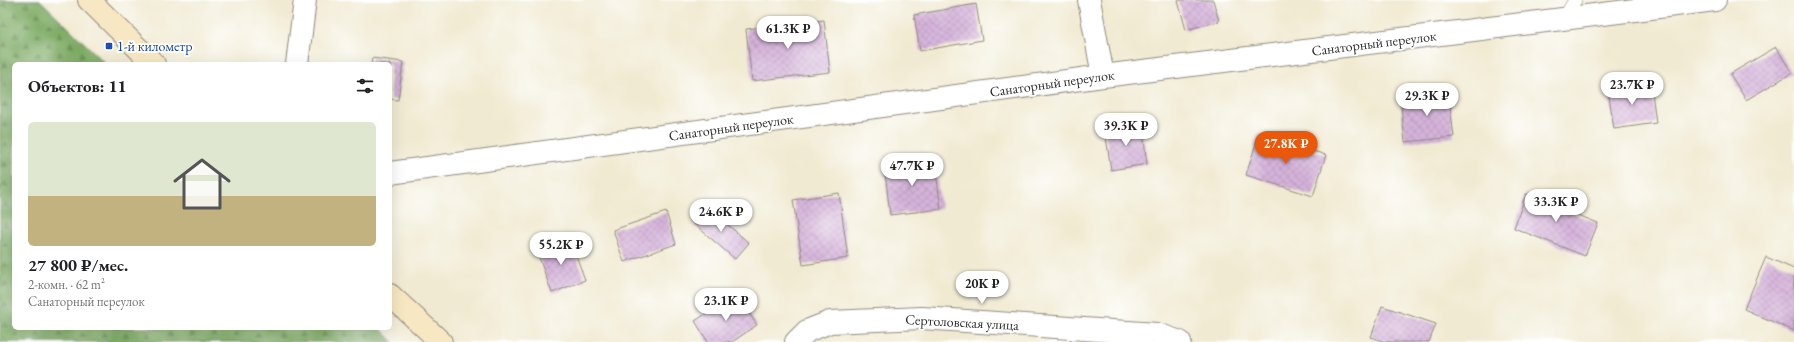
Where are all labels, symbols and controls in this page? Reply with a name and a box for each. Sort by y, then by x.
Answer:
pin: 61.3K ₽ [751,16,825,50]
text: 61.3K ₽ [766,20,810,37]
street label: Санаторный переулок [1310,26,1438,60]
place label: 1-й километр [117,37,193,55]
marker: 1-й километр [104,41,114,51]
street label: Санаторный переулок [988,65,1116,101]
pin: 23.7K ₽ [1595,72,1669,106]
text: Объектов: 11 [28,75,127,97]
icon: filters [354,75,376,97]
text: 23.7K ₽ [1610,76,1654,93]
pin: 29.3K ₽ [1390,83,1464,117]
text: 29.3K ₽ [1405,87,1449,104]
street label: Санаторный переулок [667,109,795,145]
pin: 39.3K ₽ [1089,113,1163,147]
text: 39.3K ₽ [1104,117,1148,134]
pin: 27.8K ₽ [1249,131,1323,165]
text: 27.8K ₽ [1264,135,1308,152]
icon: home [166,148,238,220]
pin: 47.7K ₽ [875,153,949,187]
text: 47.7K ₽ [890,157,934,174]
pin: 33.3K ₽ [1519,189,1593,223]
text: 33.3K ₽ [1534,193,1578,210]
pin: 24.6K ₽ [684,199,758,233]
text: 24.6K ₽ [699,203,743,220]
pin: 55.2K ₽ [524,232,598,266]
text: 55.2K ₽ [539,236,583,253]
text: 27 800 ₽/мес. [28,254,128,276]
pin: 20K ₽ [954,271,1010,305]
text: 20K ₽ [965,275,999,292]
text: 2-комн. · 62 m² [28,276,105,293]
pin: 23.1K ₽ [689,288,763,322]
text: 23.1K ₽ [704,292,748,309]
text: Санаторный переулок [28,293,145,310]
street label: Сертоловская улица [905,310,1020,334]

